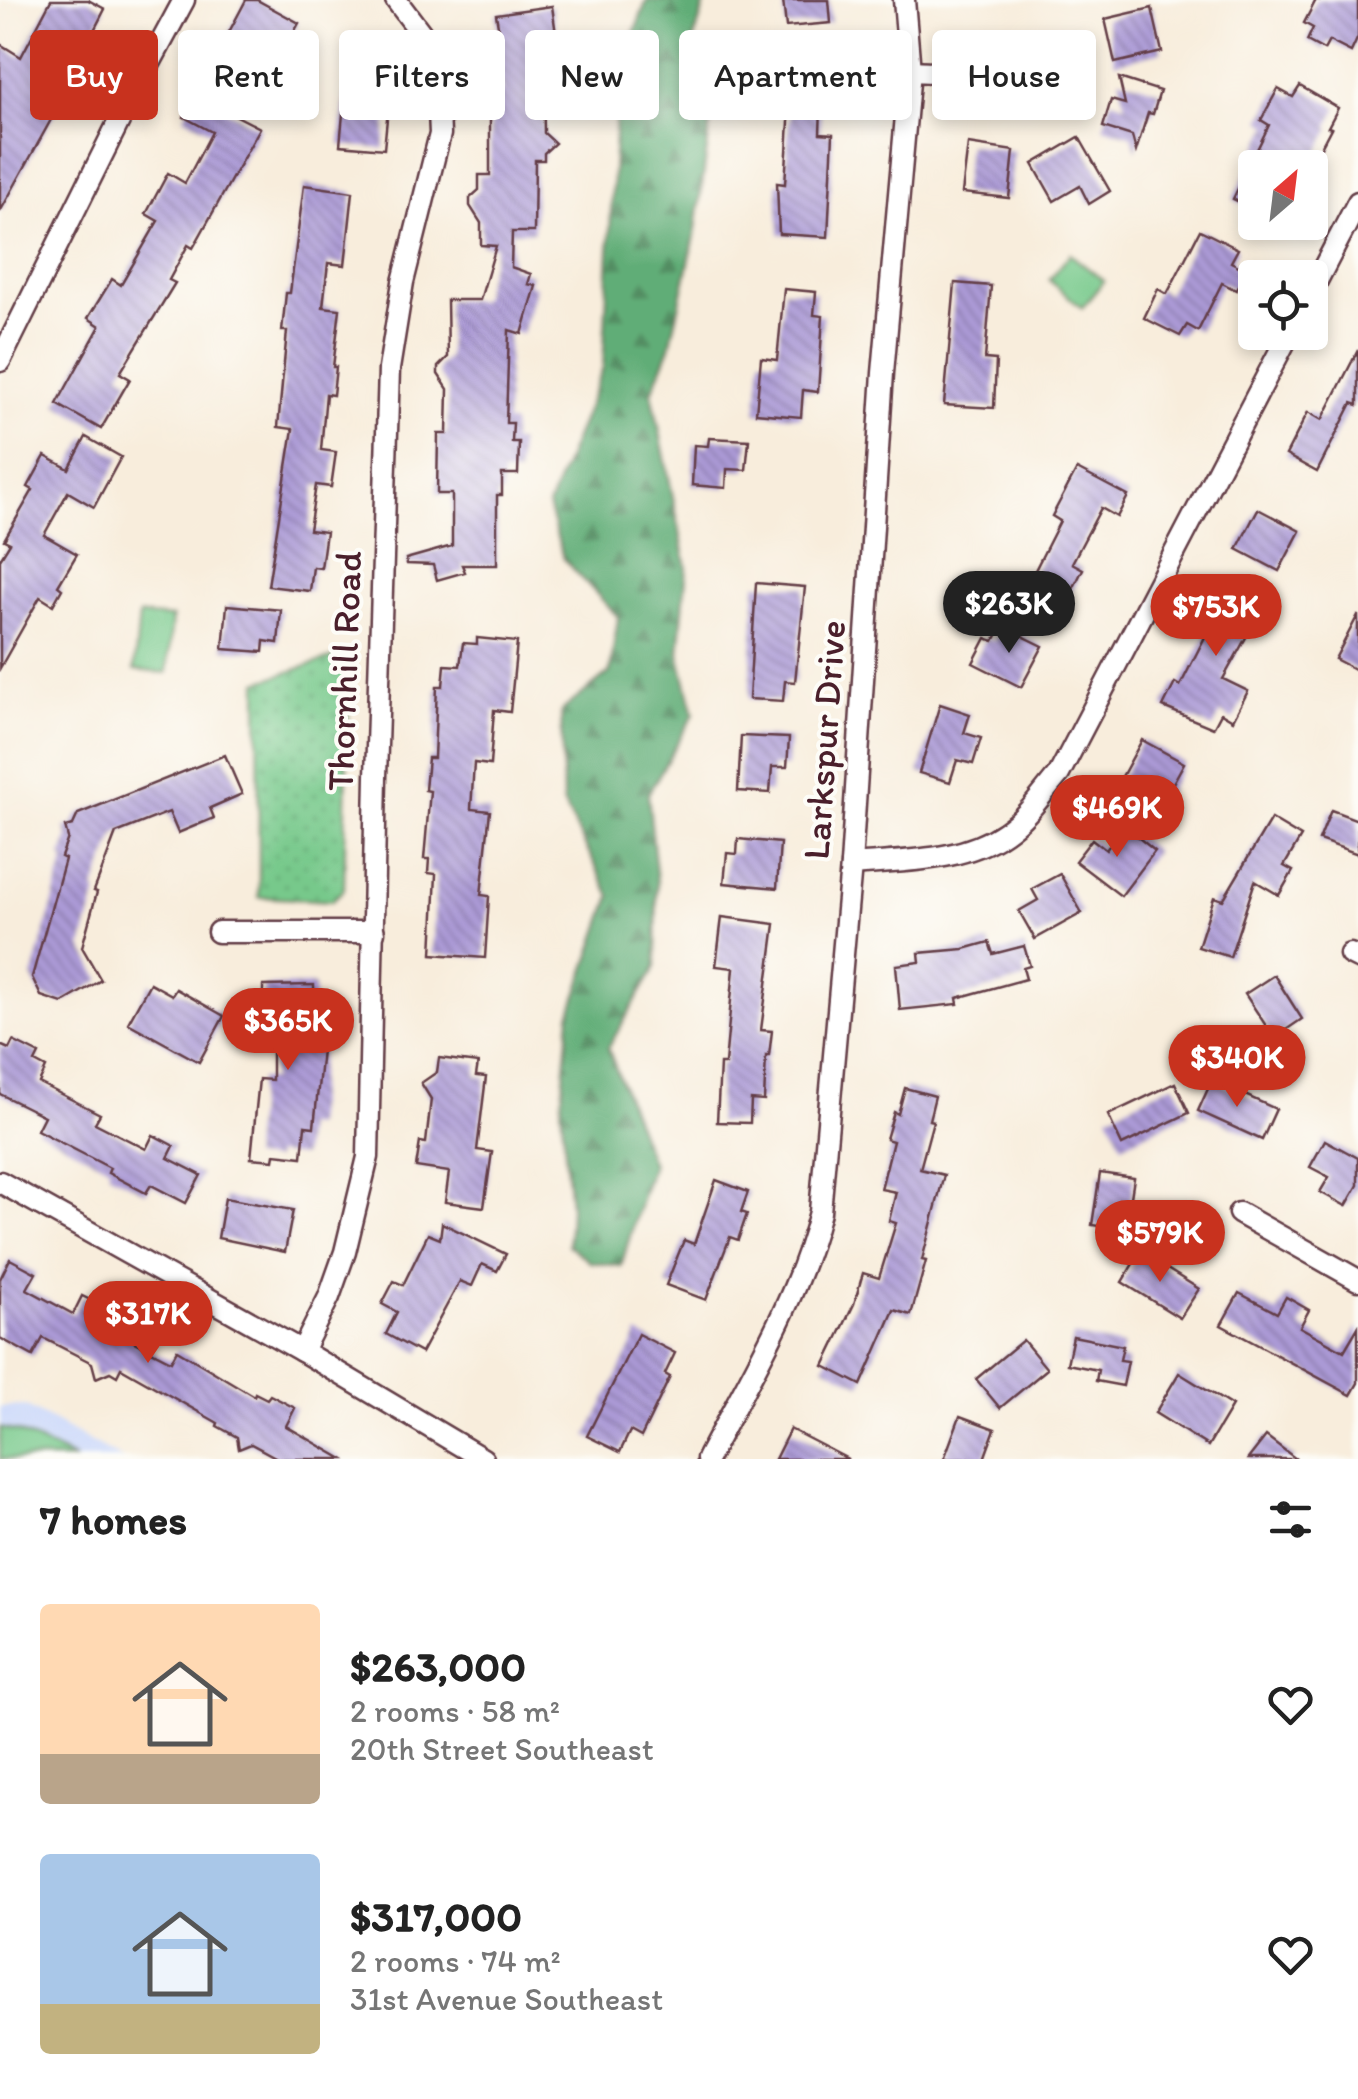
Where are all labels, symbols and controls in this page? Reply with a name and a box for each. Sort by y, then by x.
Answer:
chip: Buy [30,30,158,120]
chip: Rent [178,30,319,120]
chip: Filters [339,30,505,120]
chip: New [525,30,659,120]
chip: Apartment [679,30,912,120]
chip: House [932,30,1096,120]
north arrow [1238,150,1328,240]
map controls [1238,150,1328,350]
button: locate [1238,260,1328,350]
street label: Thornhill Road [317,550,371,792]
pin: $263K [939,571,1079,656]
pin: $753K [1146,574,1286,659]
text: $263K [965,584,1053,622]
text: $753K [1173,587,1259,625]
street label: Larkspur Drive [793,619,855,861]
pin: $469K [1047,775,1187,860]
text: $469K [1072,788,1162,826]
pin: $365K [218,988,358,1073]
text: $365K [244,1001,332,1039]
pin: $340K [1167,1025,1307,1110]
text: $340K [1190,1038,1284,1076]
pin: $579K [1090,1200,1230,1285]
text: $579K [1117,1213,1203,1251]
pin: $317K [78,1281,218,1366]
text: $317K [106,1294,190,1332]
icon: filters [1263,1492,1318,1547]
text: 7 homes [40,1494,187,1545]
text: $263,000 [350,1641,526,1692]
icon: home [120,1644,240,1764]
icon: heart [1263,1677,1318,1732]
text: 2 rooms · 58 m² [350,1692,560,1730]
text: 20th Street Southeast [350,1730,654,1768]
text: $317,000 [350,1891,522,1942]
icon: home [120,1894,240,2014]
icon: heart [1263,1927,1318,1982]
text: 2 rooms · 74 m² [350,1942,561,1980]
text: 31st Avenue Southeast [350,1980,663,2018]

